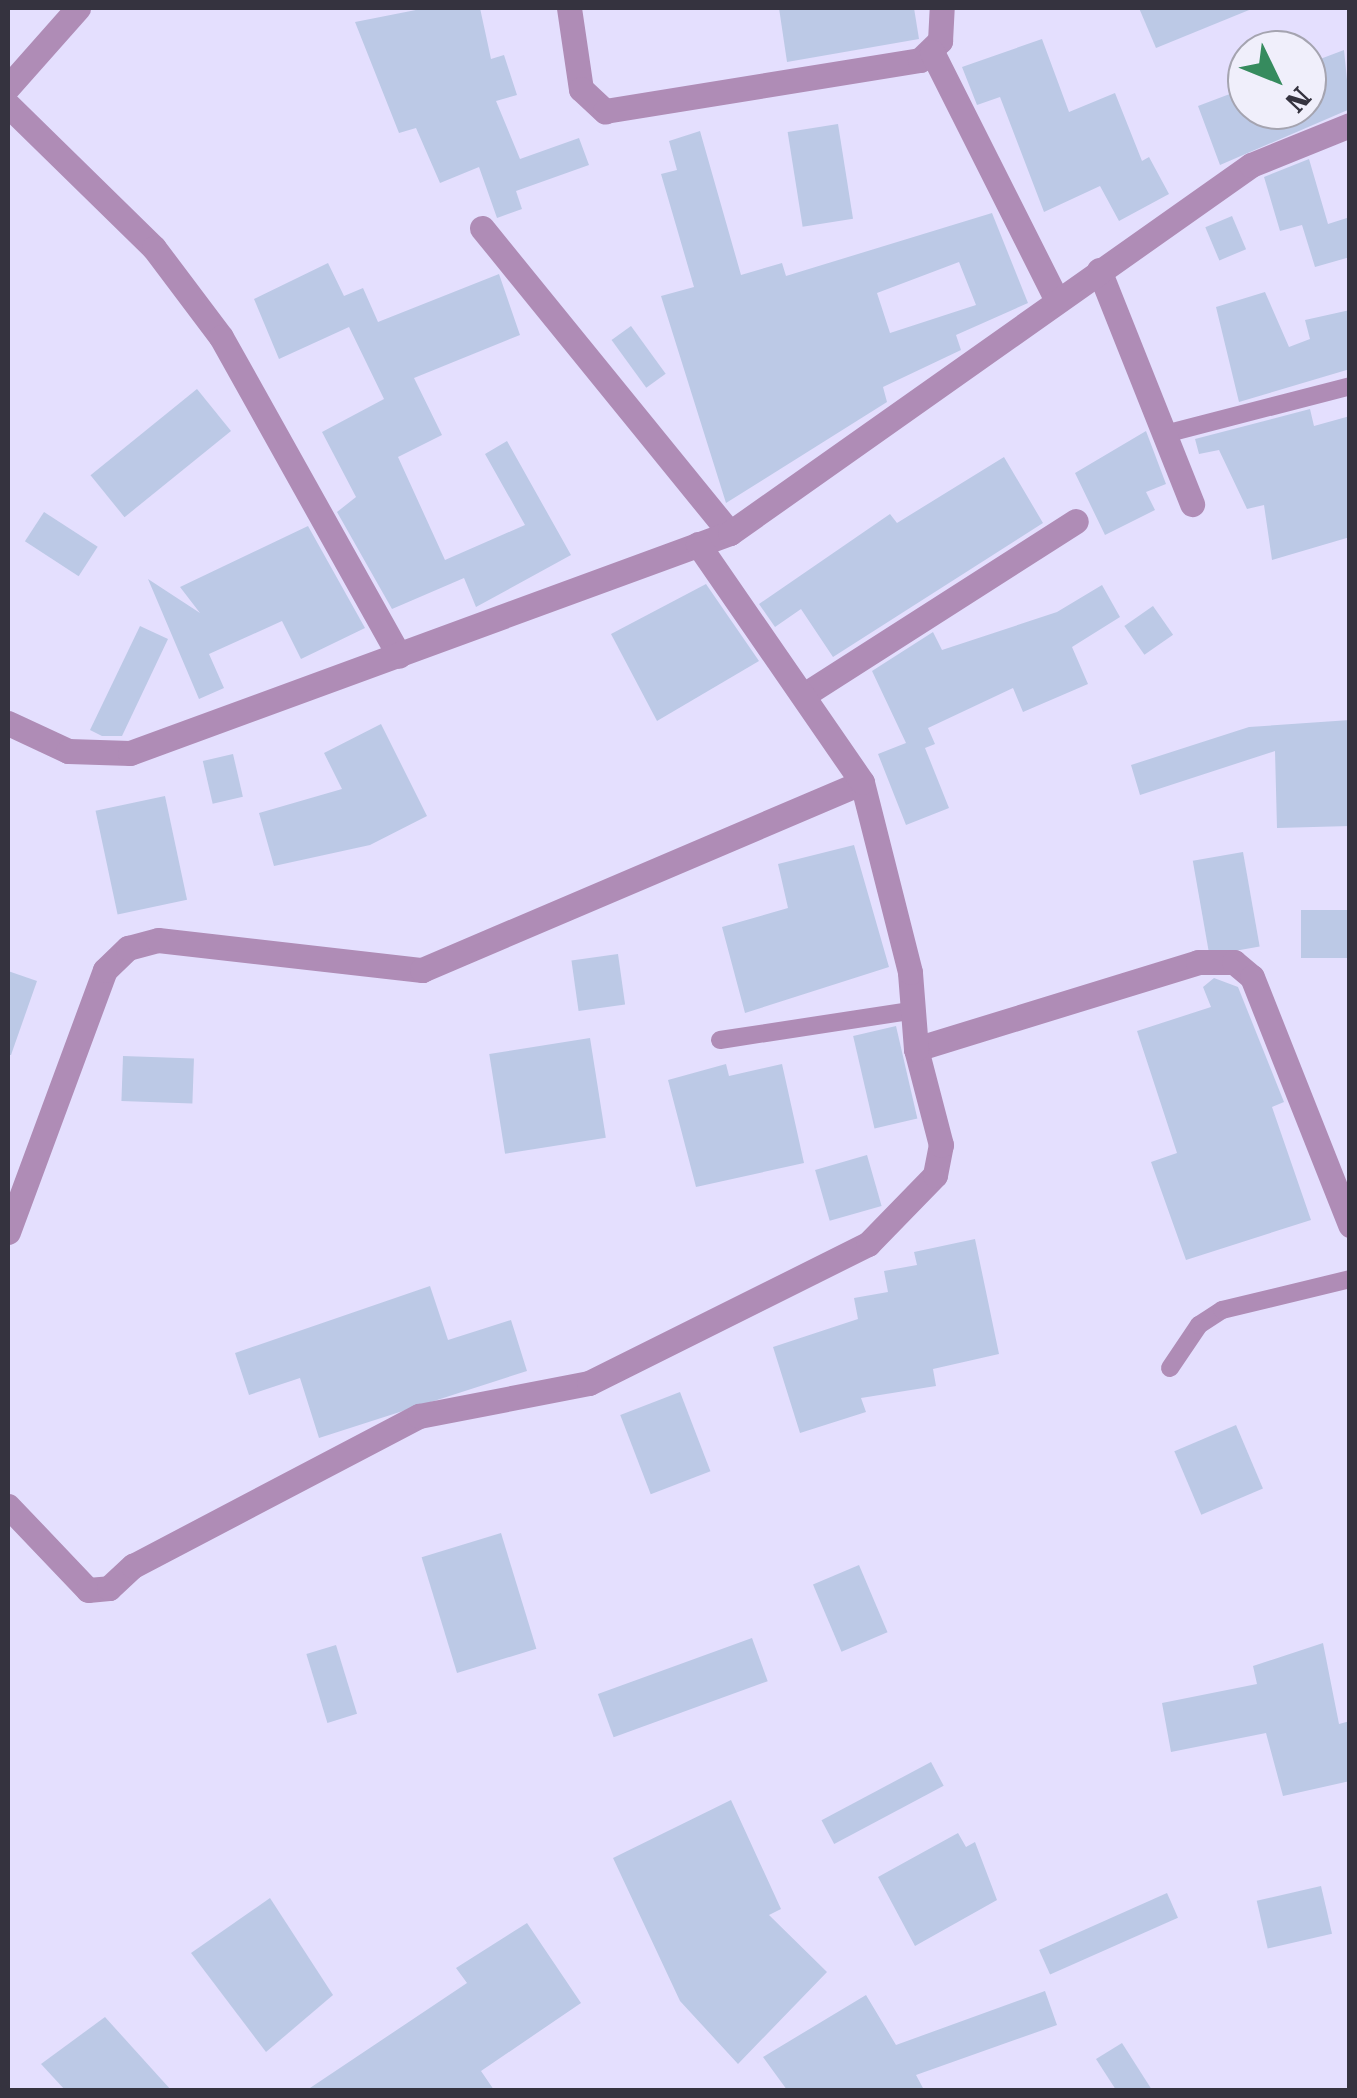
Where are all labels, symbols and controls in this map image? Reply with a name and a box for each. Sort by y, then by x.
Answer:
north arrow [1227,30,1327,130]
text: N [1278,80,1317,119]

